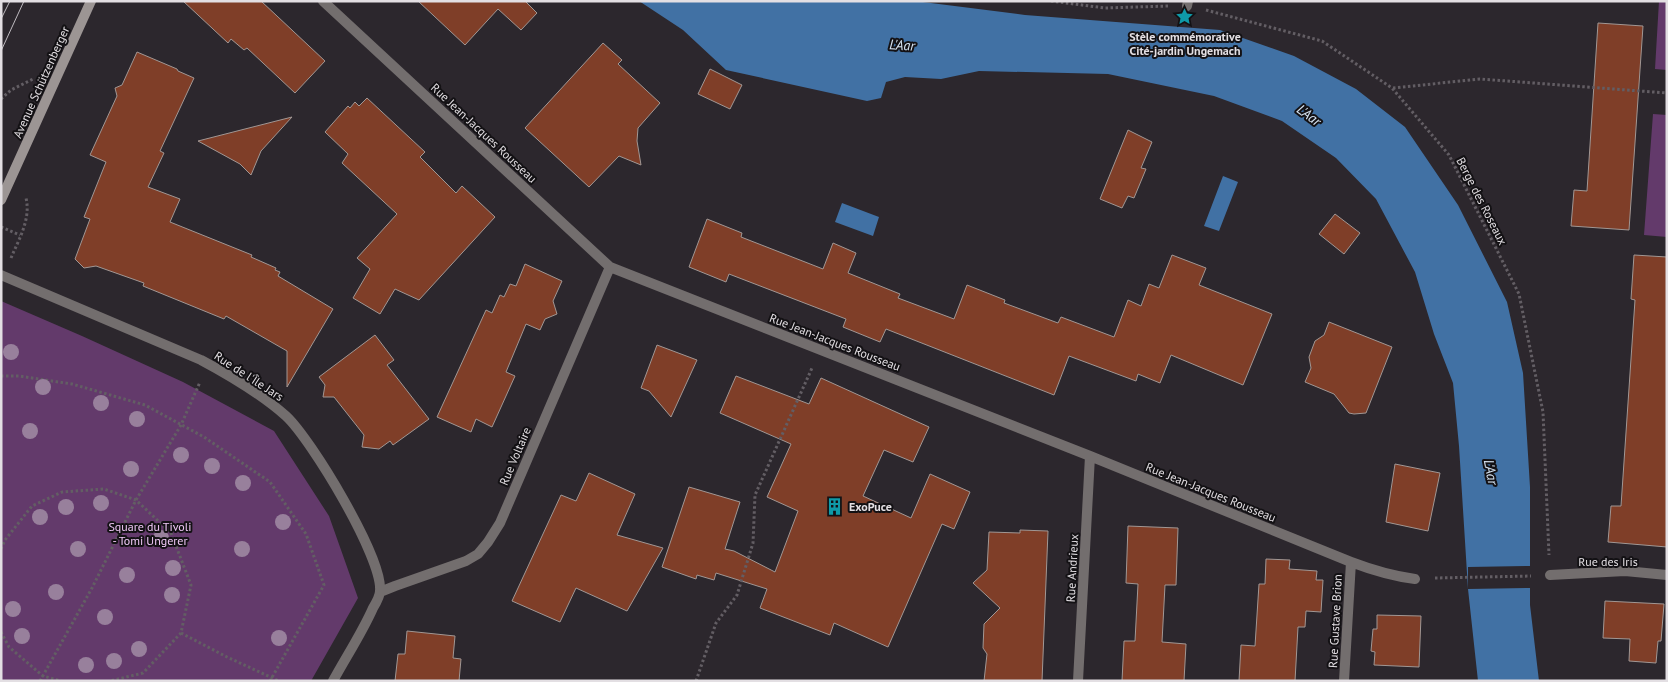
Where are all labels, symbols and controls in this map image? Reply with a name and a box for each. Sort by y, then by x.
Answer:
place icon: Stèle commémorative Cité-jardin Ungemach [1175,7,1195,27]
street label: Avenue Schützenberger [10,24,72,140]
place label: Stèle commémorative Cité-jardin Ungemach [1129,29,1241,58]
water label: L'Aar [889,35,917,55]
street label: Rue Jean-Jacques Rousseau [428,80,540,186]
water label: L'Aar [1293,100,1326,131]
street label: Berge des Roseaux [1453,155,1511,247]
street label: Rue Jean-Jacques Rousseau [767,310,903,374]
street label: Rue de l'Île Jars [212,348,286,404]
street label: Rue Voltaire [496,425,534,487]
water label: L'Aar [1480,458,1503,488]
street label: Rue Jean-Jacques Rousseau [1144,459,1278,525]
building icon: ExoPuce [825,496,845,516]
place label: ExoPuce [849,499,892,514]
park label: Square du Tivoli - Tomi Ungerer [108,519,192,548]
street label: Rue Andrieux [1063,533,1081,603]
street label: Rue des Iris [1578,554,1638,569]
street label: Rue Gustave Brion [1325,574,1345,668]

